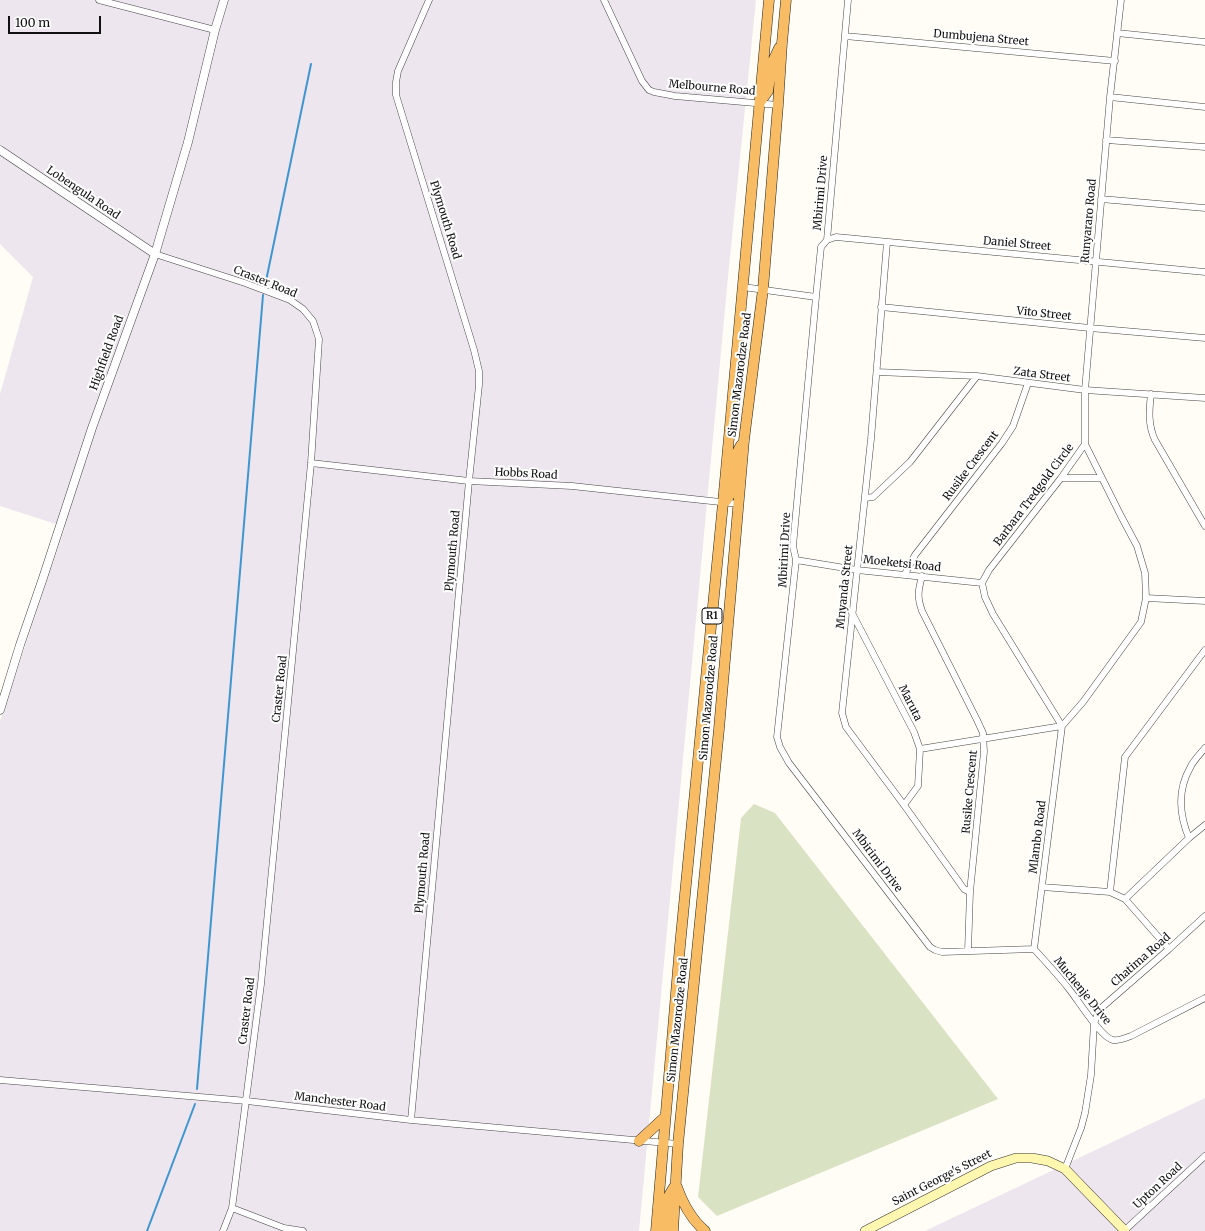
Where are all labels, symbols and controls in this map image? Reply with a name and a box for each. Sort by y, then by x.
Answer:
scale bar [10,8,103,34]
text: 100 m [15,15,50,30]
street label: Dumbujena Street [933,27,1029,49]
street label: Melbourne Road [668,78,756,98]
street label: Mbirimi Drive [811,155,831,231]
street label: Lobengula Road [44,164,122,222]
street label: Runyararo Road [1079,178,1099,264]
street label: Plymouth Road [427,179,463,261]
street label: Daniel Street [982,234,1052,254]
street label: Craster Road [231,263,299,301]
street label: Vito Street [1016,305,1072,323]
street label: Simon Mazorodze Road [726,312,754,438]
street label: Highfield Road [87,314,127,392]
street label: Zata Street [1013,365,1071,385]
street label: Rusike Crescent [941,429,1001,503]
street label: Barbara Tredgold Circle [991,441,1077,549]
street label: Hobbs Road [494,466,558,482]
street label: Plymouth Road [443,510,463,592]
street label: Mbirimi Drive [776,512,794,588]
street label: Mnyanda Street [834,544,856,630]
street label: Moeketsi Road [862,553,942,575]
road number: R1 [702,608,722,624]
street label: Simon Mazorodze Road [697,635,721,761]
street label: Craster Road [270,655,290,723]
street label: Maruta [895,683,925,723]
street label: Rusike Crescent [960,750,980,834]
street label: Mlambo Road [1027,800,1049,874]
street label: Mbirimi Drive [849,827,905,895]
street label: Plymouth Road [413,832,433,914]
street label: Chatima Road [1109,931,1173,989]
street label: Muchenje Drive [1051,955,1113,1027]
street label: Simon Mazorodze Road [665,957,691,1083]
street label: Craster Road [236,977,258,1045]
street label: Manchester Road [294,1090,386,1114]
street label: Saint George's Street [890,1147,994,1209]
street label: Upton Road [1131,1160,1185,1212]

